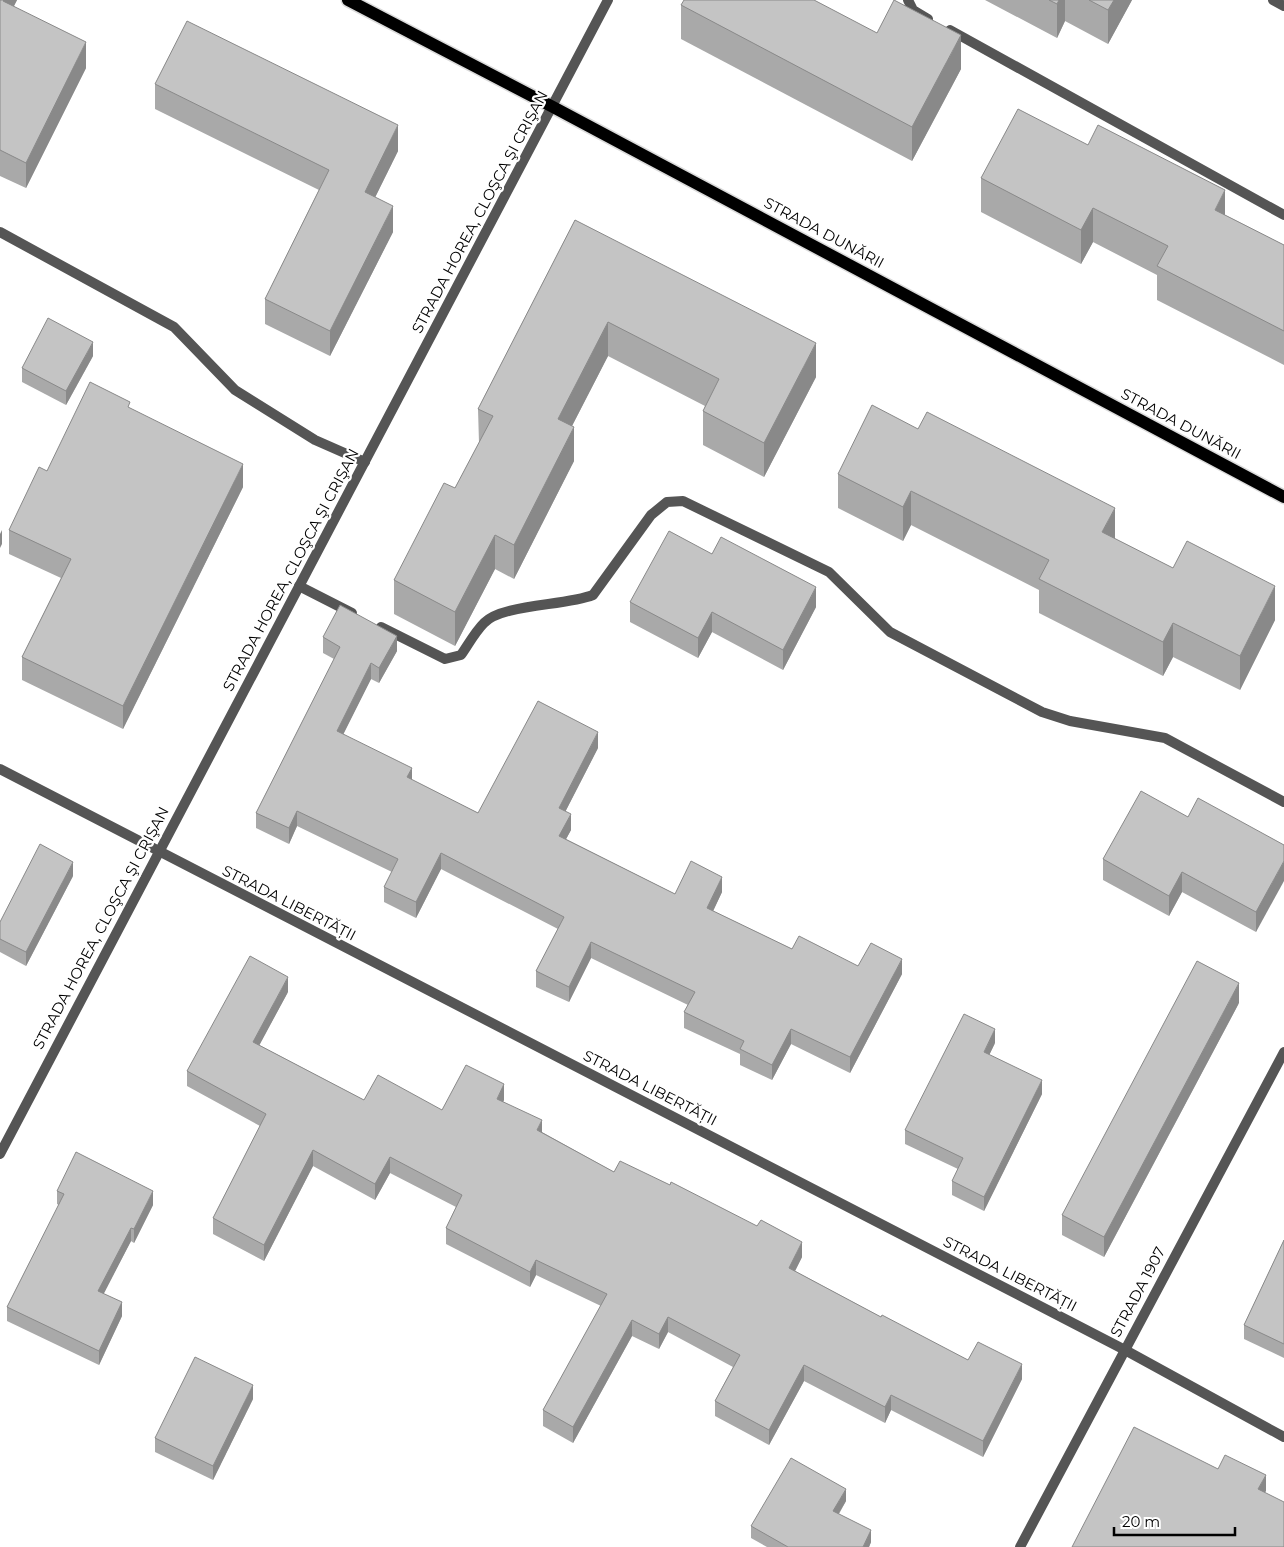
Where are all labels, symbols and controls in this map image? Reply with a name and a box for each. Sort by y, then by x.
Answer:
street label: STRADA HOREA, CLOŞCA ŞI CRIŞAN [407,87,552,336]
street label: STRADA DUNĂRII [761,193,888,272]
street label: STRADA DUNĂRII [1118,384,1245,463]
street label: STRADA HOREA, CLOŞCA ŞI CRIŞAN [218,445,363,694]
street label: STRADA HOREA, CLOŞCA ŞI CRIŞAN [28,803,173,1052]
street label: STRADA LIBERTĂȚII [219,861,359,945]
street label: STRADA LIBERTĂȚII [580,1046,720,1130]
street label: STRADA LIBERTĂȚII [940,1232,1080,1316]
street label: STRADA 1907 [1106,1243,1169,1340]
scale bar [1114,1504,1235,1536]
text: 20 m [1122,1512,1160,1531]

